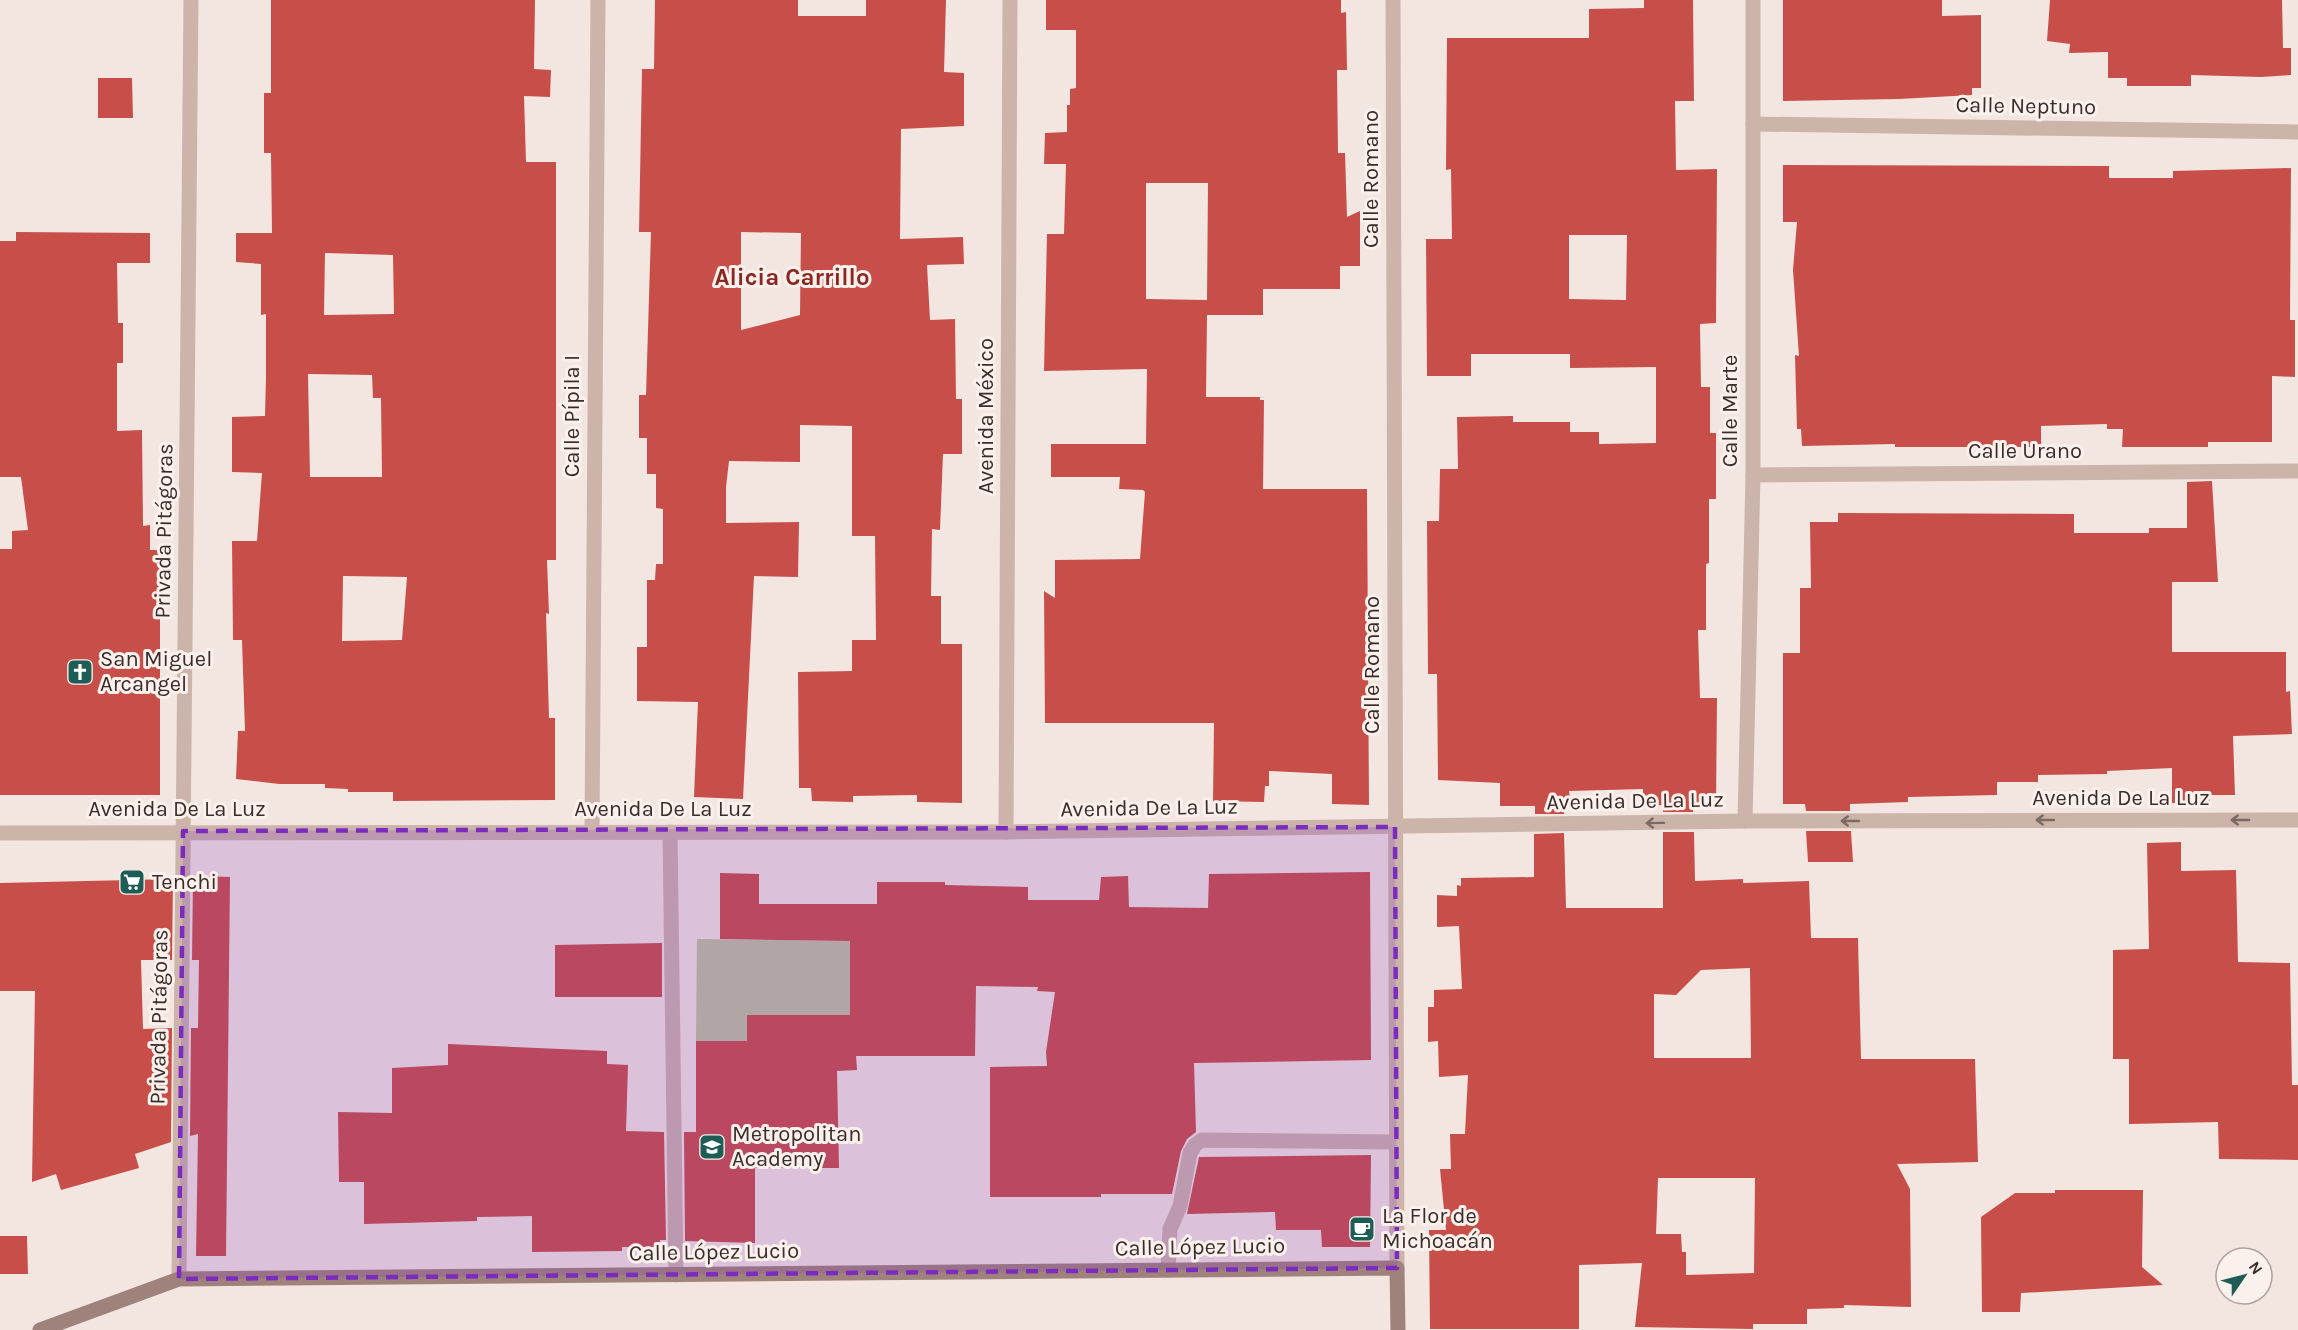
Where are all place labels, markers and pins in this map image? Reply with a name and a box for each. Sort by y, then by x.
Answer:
place label: San Miguel Arcangel [100,646,212,697]
church icon: San Miguel Arcangel [65,657,95,687]
supermarket icon: Tenchi [117,867,147,897]
place label: Tenchi [152,869,217,895]
place label: Metropolitan Academy [732,1121,861,1172]
school or university icon: Metropolitan Academy [697,1132,727,1162]
place label: La Flor de Michoacán [1382,1203,1493,1254]
cafe icon: La Flor de Michoacán [1347,1214,1377,1244]

